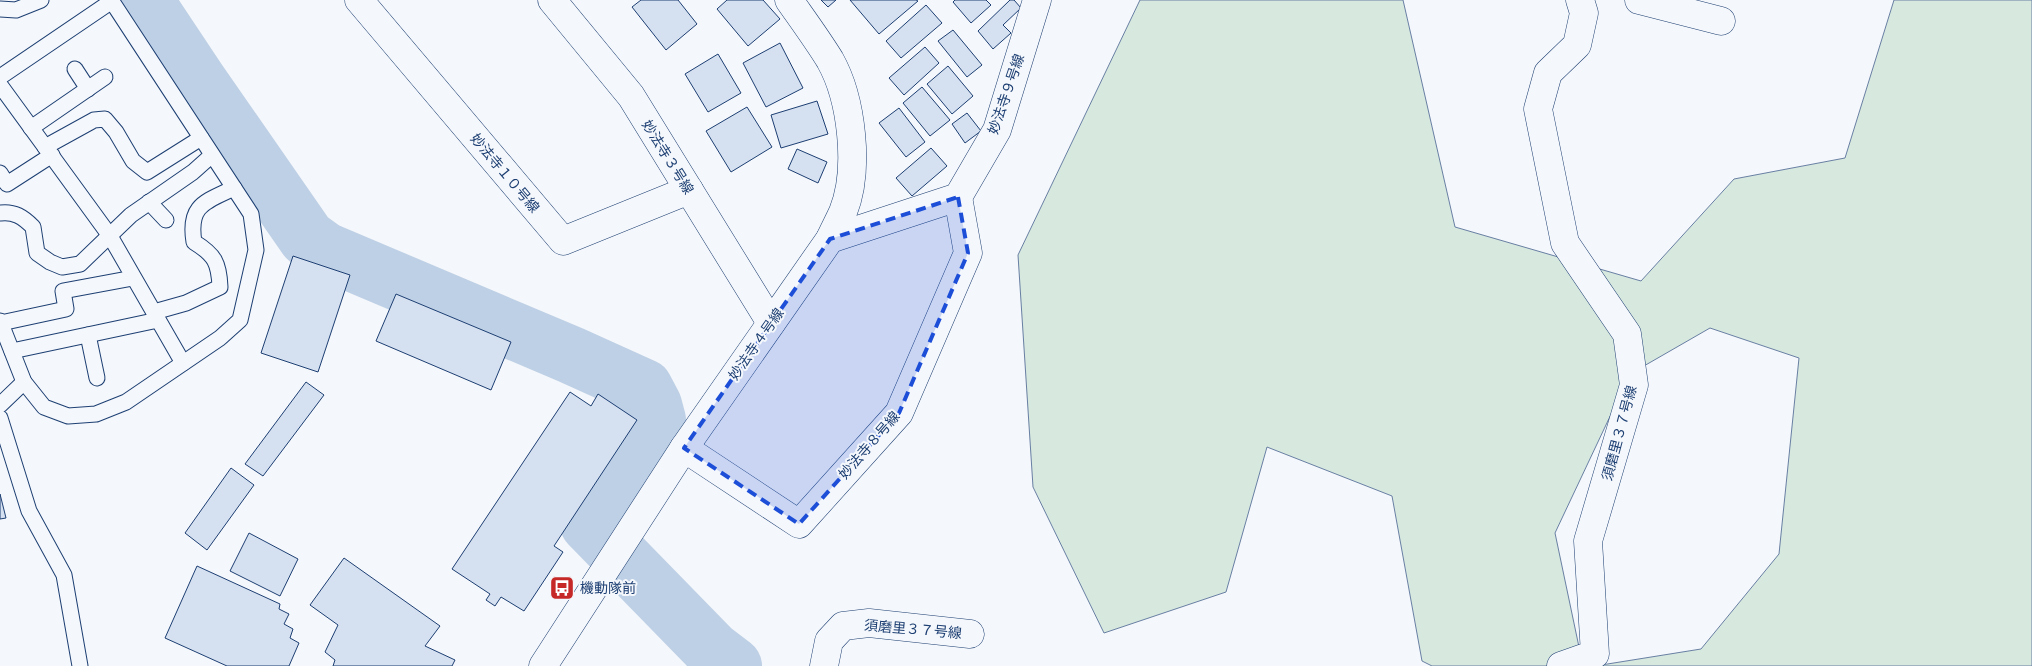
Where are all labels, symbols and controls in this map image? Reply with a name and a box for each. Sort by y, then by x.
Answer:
street label: 妙法寺９号線 [983,51,1028,137]
street label: 妙法寺３号線 [638,116,699,197]
street label: 妙法寺１０号線 [467,129,544,216]
street label: 妙法寺４号線 [724,304,787,384]
street label: 須磨里３７号線 [1597,383,1640,483]
street label: 妙法寺８号線 [834,407,903,483]
bus stop icon: 機動隊前 [549,575,575,601]
place label: 機動隊前 [580,578,636,597]
street label: 須磨里３７号線 [863,615,963,642]

